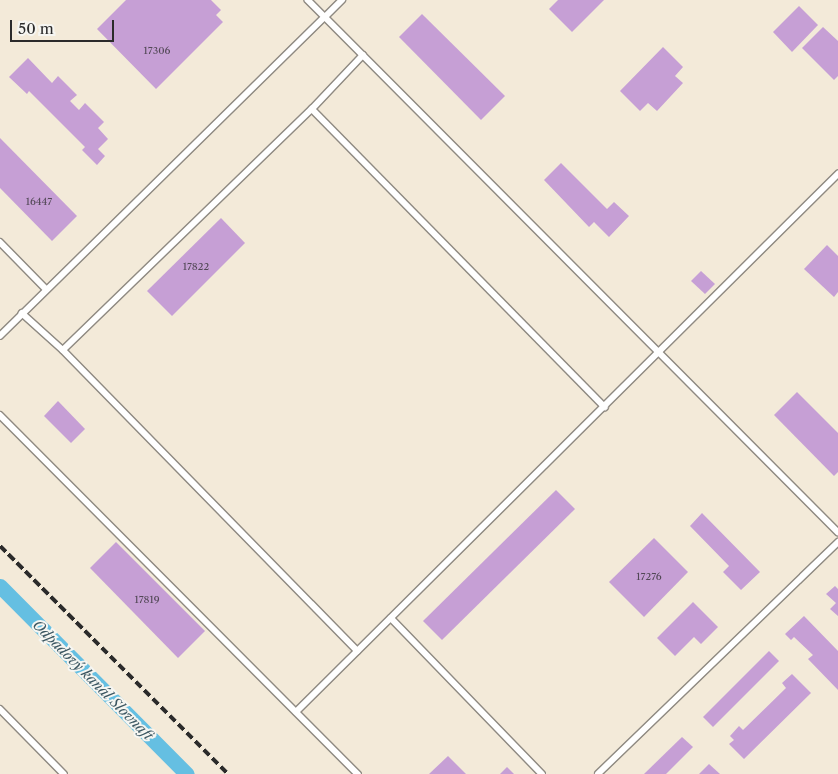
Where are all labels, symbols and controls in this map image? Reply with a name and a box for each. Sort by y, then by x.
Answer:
scale bar [12,10,116,42]
text: 50 m [18,19,54,38]
house number: 17306 [144,45,170,57]
house number: 16447 [26,196,52,208]
house number: 17822 [183,261,209,273]
house number: 17276 [636,571,662,583]
house number: 17819 [134,594,160,606]
water label: Odpadový kanál Slovnaft [29,616,157,744]

